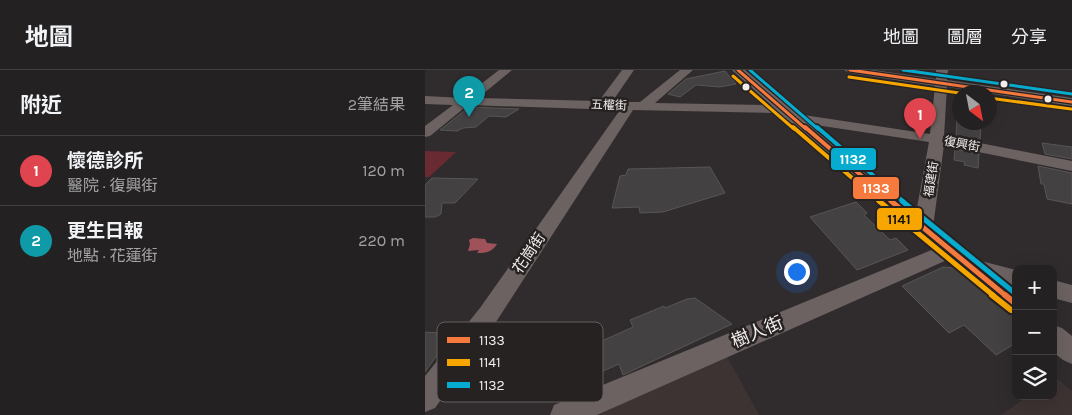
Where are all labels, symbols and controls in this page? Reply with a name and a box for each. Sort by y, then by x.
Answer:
text: 地圖 [25,23,73,51]
text: 地圖 [883,26,919,48]
text: 圖層 [947,26,983,48]
text: 分享 [1011,26,1047,48]
pin: 2 [453,76,485,117]
unlabelled marker [999,79,1009,89]
unlabelled marker [741,82,751,92]
north arrow [952,85,997,130]
text: 附近 [20,93,62,117]
unlabelled marker [1043,94,1053,104]
text: 2筆結果 [348,95,405,114]
street label: 五權街 [591,97,627,113]
pin: 1 [904,98,936,139]
street label: 復興街 [943,134,981,154]
line badge: 1132 [830,147,877,171]
text: 懷德診所 [67,150,143,172]
text: 1132 [839,151,867,168]
street label: 福建街 [921,160,941,198]
text: 1 [33,161,39,180]
text: 120 m [362,161,405,180]
text: 醫院 · 復興街 [67,176,157,195]
line badge: 1133 [852,176,900,200]
text: 1133 [862,180,890,197]
line badge: 1141 [876,207,923,231]
text: 1141 [887,211,911,228]
text: 更生日報 [67,220,143,242]
street label: 花崗街 [509,229,549,277]
text: 2 [31,231,41,250]
text: 220 m [358,231,405,250]
text: 地點 · 花蓮街 [67,246,157,265]
your location [784,259,810,285]
map controls [1012,265,1057,400]
button: + [1012,265,1057,310]
button: − [1012,310,1057,355]
street label: 樹人街 [728,311,786,353]
legend [437,322,603,402]
text: 1133 [479,332,505,349]
text: 1141 [479,354,501,371]
button: layers [1012,355,1057,400]
text: 1132 [479,377,505,394]

